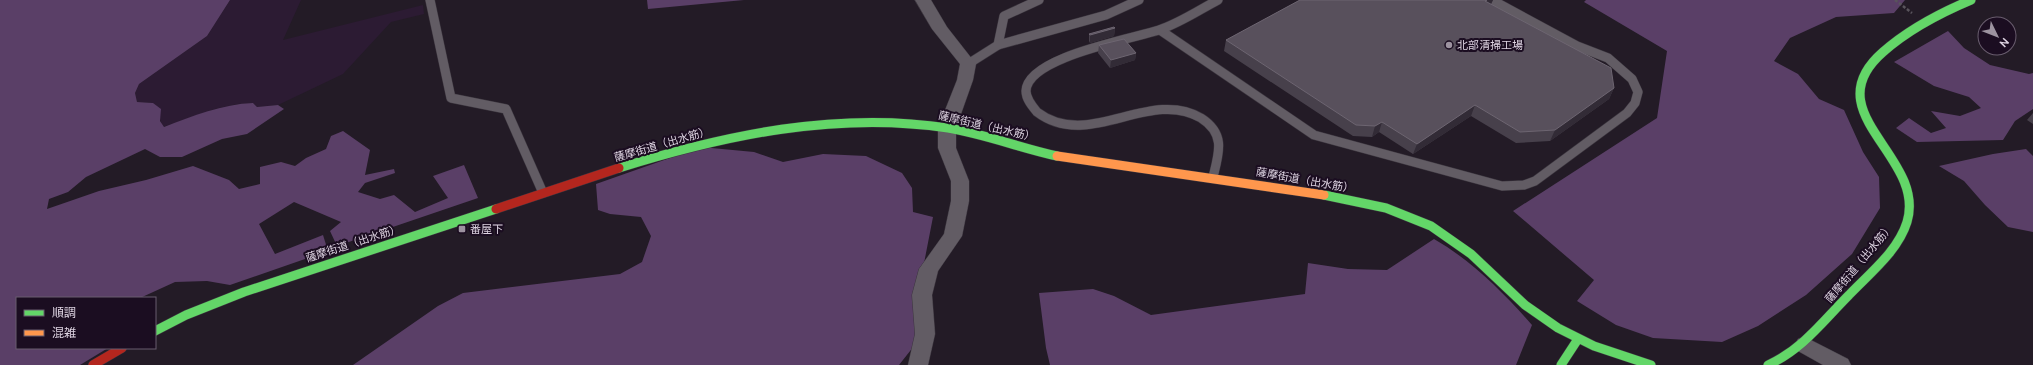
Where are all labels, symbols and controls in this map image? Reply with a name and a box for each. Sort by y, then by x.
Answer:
north arrow [1977,16,2017,56]
text: N [1997,36,2012,50]
place label: 北部清掃工場 [1457,39,1523,51]
marker: 北部清掃工場 [1444,40,1454,50]
street label: 薩摩街道（出水筋） [937,109,1037,143]
street label: 薩摩街道（出水筋） [613,125,711,163]
street label: 薩摩街道（出水筋） [1255,165,1355,195]
street label: 薩摩街道（出水筋） [1823,221,1895,305]
street label: 薩摩街道（出水筋） [304,222,402,264]
place label: 番屋下 [470,223,503,235]
marker: 番屋下 [457,224,467,234]
legend [16,297,156,349]
text: 順調 [52,306,76,319]
text: 混雑 [52,326,76,339]

